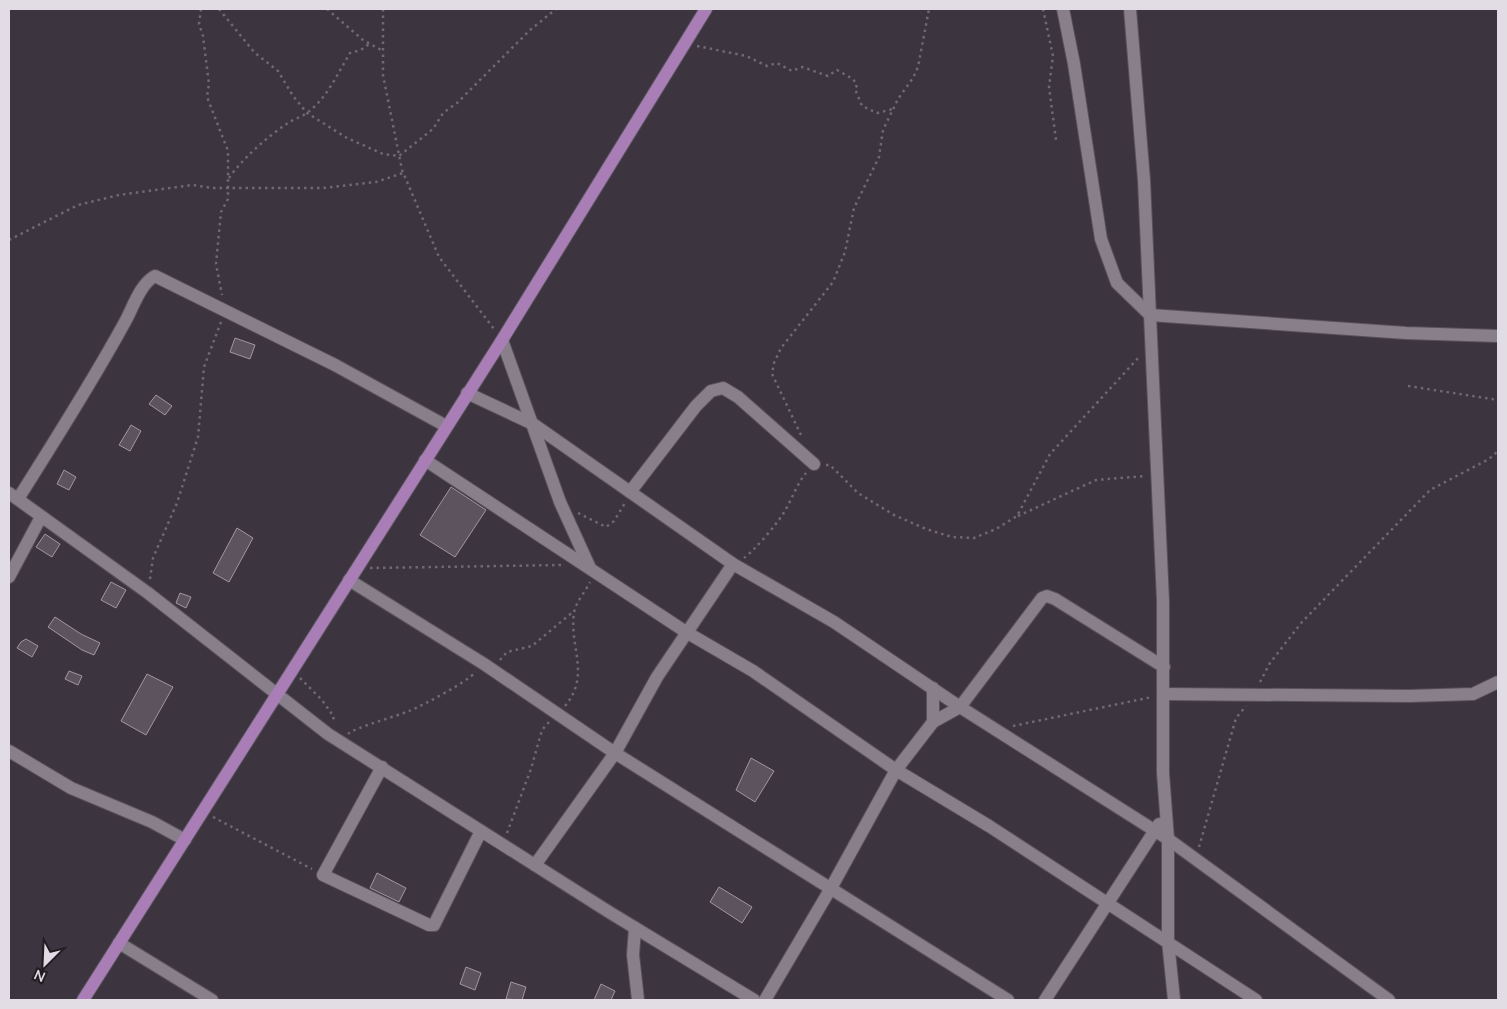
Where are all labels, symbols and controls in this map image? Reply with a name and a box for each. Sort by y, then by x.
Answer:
north arrow [20,939,70,989]
text: N [31,966,48,986]

